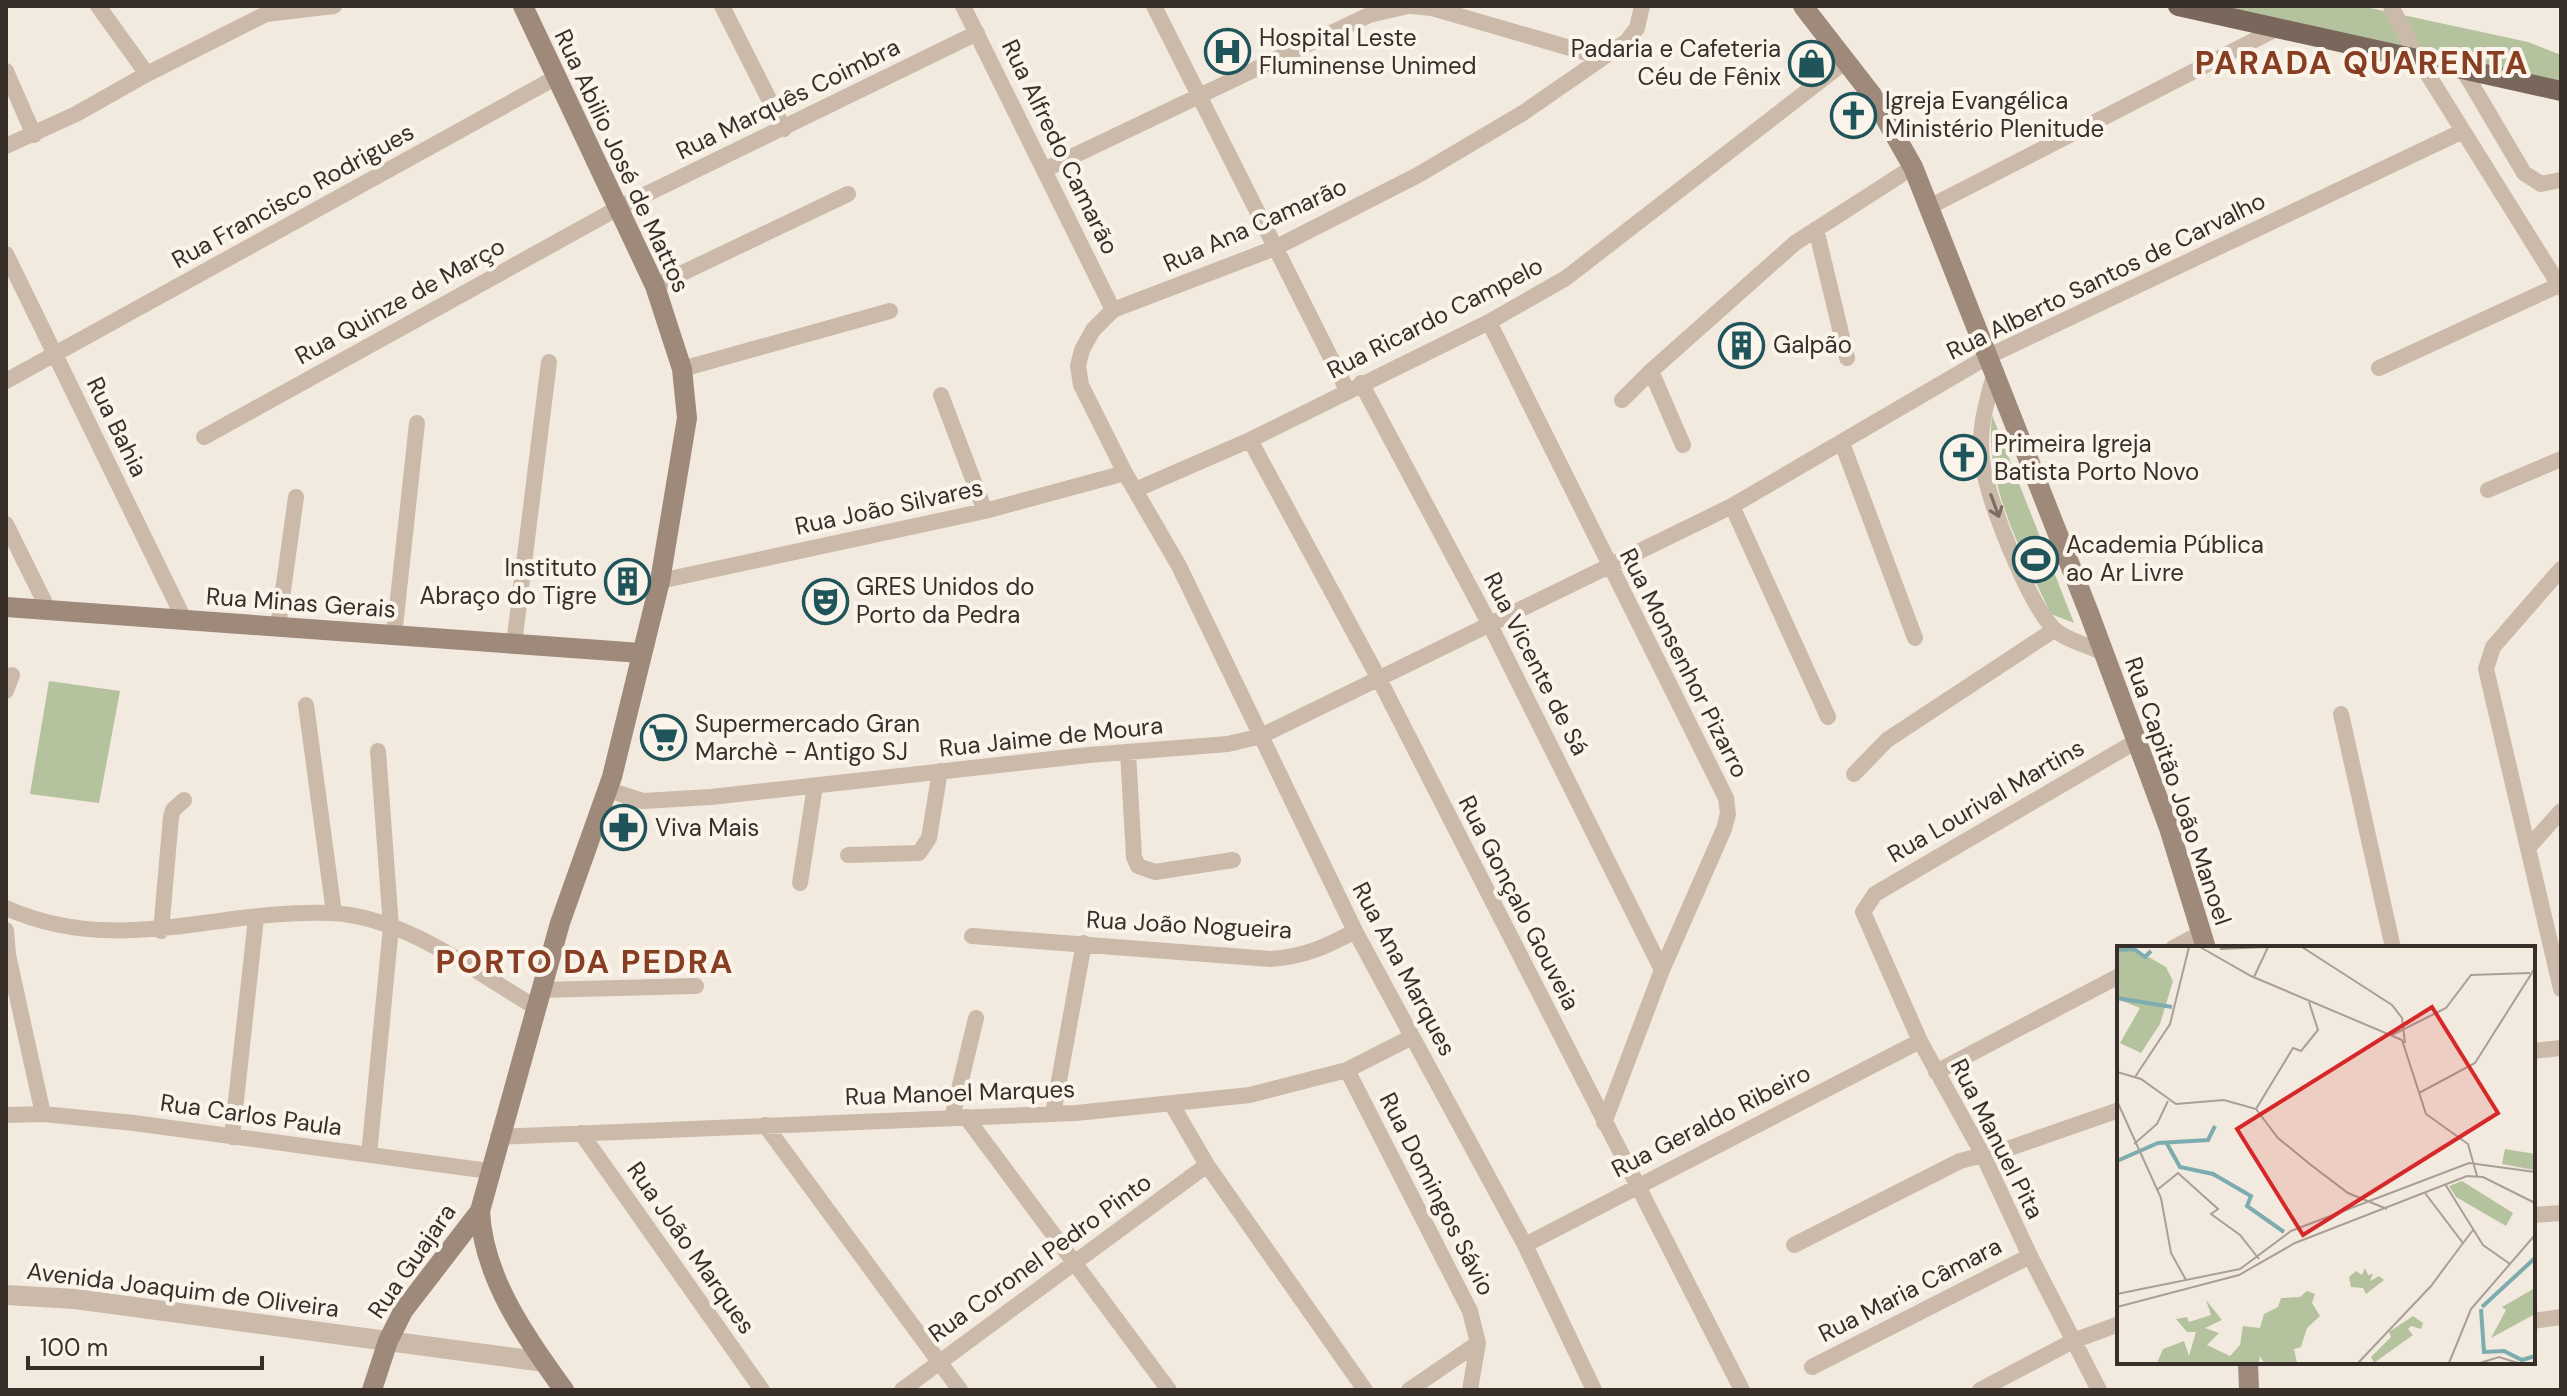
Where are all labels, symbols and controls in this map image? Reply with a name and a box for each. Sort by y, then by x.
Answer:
place label: Hospital Leste Fluminense Unimed [1259,22,1477,81]
street label: Rua Abilio José de Mattos [548,24,697,297]
hospital icon: Hospital Leste Fluminense Unimed [1204,28,1252,76]
street label: Rua Marquês Coimbra [671,31,905,166]
place label: Padaria e Cafeteria Céu de Fênix [1571,33,1781,92]
street label: Rua Alfredo Camarão [995,34,1126,259]
shop icon: Padaria e Cafeteria Céu de Fênix [1788,39,1836,87]
district label: PARADA QUARENTA [2195,42,2529,84]
place label: Igreja Evangélica Ministério Plenitude [1885,85,2104,144]
church icon: Igreja Evangélica Ministério Plenitude [1830,91,1878,139]
street label: Rua Francisco Rodrigues [166,116,419,275]
street label: Rua Ana Camarão [1158,170,1351,279]
street label: Rua Alberto Santos de Carvalho [1941,185,2270,366]
street label: Rua Quinze de Março [289,230,510,371]
street label: Rua Ricardo Campelo [1322,250,1548,385]
building icon: Galpão [1718,321,1766,369]
place label: Galpão [1773,329,1852,360]
street label: Rua Bahia [80,372,155,482]
place label: Primeira Igreja Batista Porto Novo [1994,428,2199,487]
church icon: Primeira Igreja Batista Porto Novo [1939,434,1987,482]
street label: Rua João Silvares [792,471,986,542]
one-way arrow [1988,493,2003,518]
place label: Academia Pública ao Ar Livre [2066,529,2264,588]
sports icon: Academia Pública ao Ar Livre [2011,535,2059,583]
street label: Rua Monsenhor Pizarro [1613,543,1756,783]
place label: Instituto Abraço do Tigre [419,552,597,611]
building icon: Instituto Abraço do Tigre [604,558,652,606]
street label: Rua Vicente de Sá [1477,567,1596,761]
place label: GRES Unidos do Porto da Pedra [856,571,1035,630]
theatre icon: GRES Unidos do Porto da Pedra [801,577,849,625]
street label: Rua Minas Gerais [205,580,397,625]
street label: Rua Capitão João Manoel [2118,653,2239,929]
place label: Supermercado Gran Marchè - Antigo SJ [695,708,920,767]
street label: Rua Jaime de Moura [938,709,1164,764]
supermarket icon: Supermercado Gran Marchè - Antigo SJ [640,714,688,762]
street label: Rua Lourival Martins [1882,732,2090,870]
street label: Rua Gonçalo Gouveia [1452,790,1587,1015]
pharmacy icon: Viva Mais [600,804,648,852]
place label: Viva Mais [655,812,759,843]
street label: Rua Ana Marques [1346,876,1463,1061]
street label: Rua João Nogueira [1085,904,1293,945]
district label: PORTO DA PEDRA [435,941,735,983]
inset map [2117,946,2535,1364]
street label: Rua Manuel Pita [1944,1053,2051,1224]
street label: Rua Geraldo Ribeiro [1606,1057,1816,1184]
street label: Rua Manoel Marques [844,1073,1076,1112]
street label: Rua Carlos Paula [158,1086,344,1143]
street label: Rua Domingos Sávio [1373,1087,1502,1301]
street label: Rua João Marques [620,1155,762,1340]
street label: Rua Coronel Pedro Pinto [922,1166,1157,1349]
street label: Rua Guajara [361,1197,463,1324]
street label: Rua Maria Câmara [1813,1230,2007,1349]
street label: Avenida Joaquim de Oliveira [25,1255,341,1324]
scale bar [28,1320,262,1370]
text: 100 m [40,1332,108,1363]

